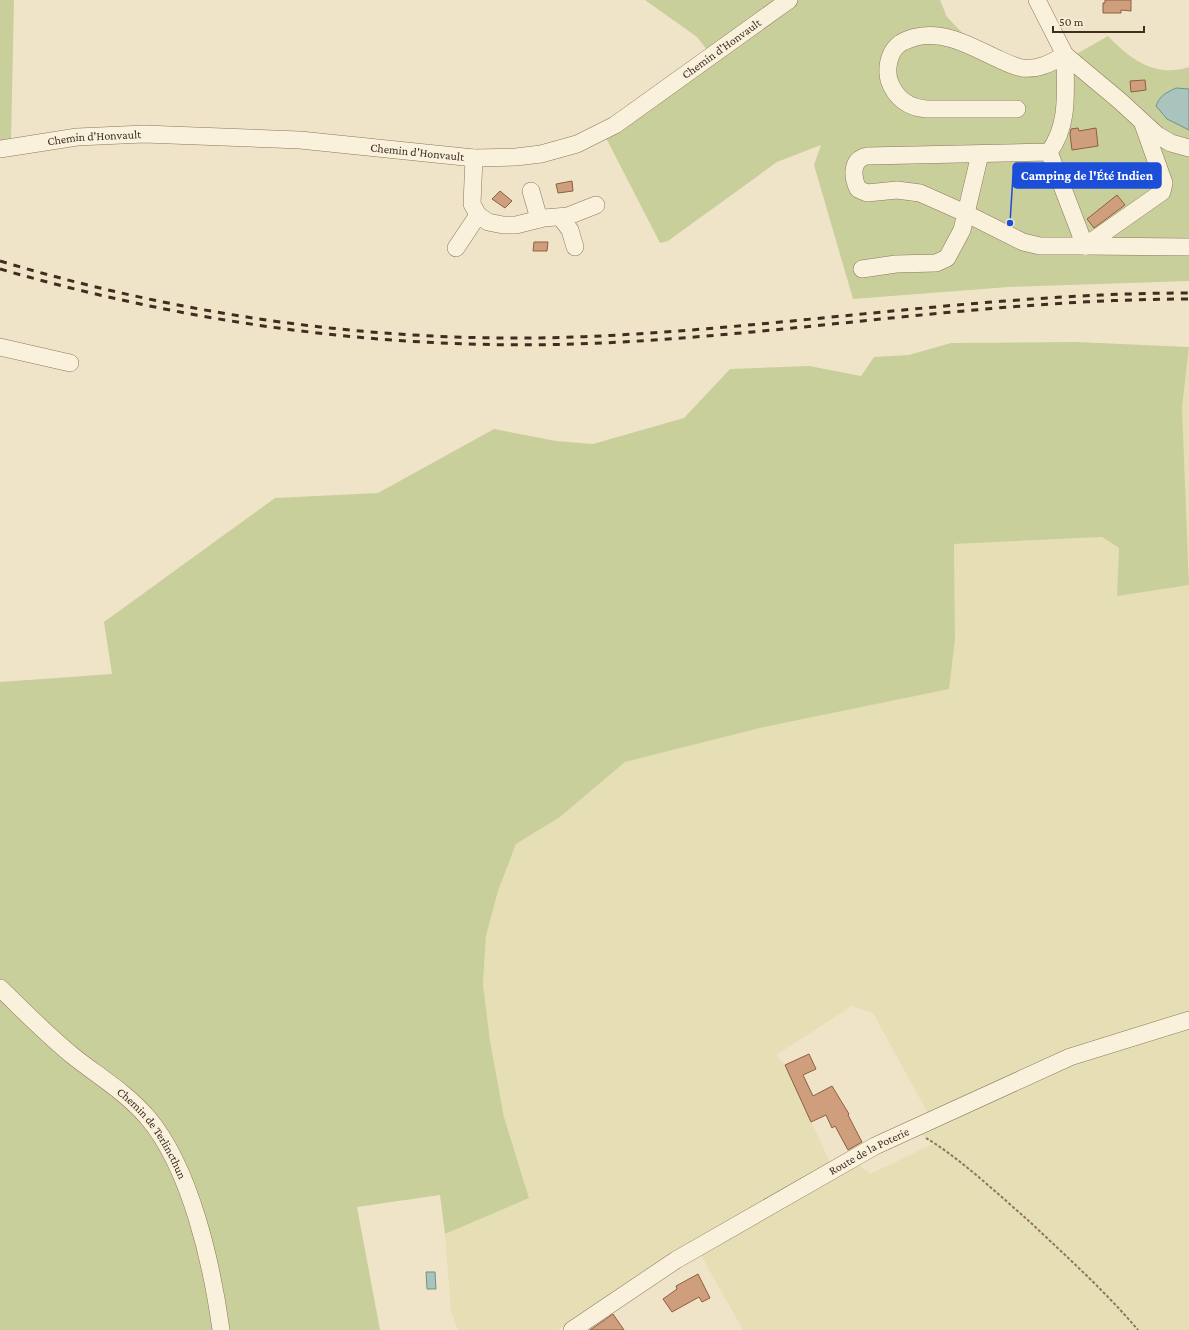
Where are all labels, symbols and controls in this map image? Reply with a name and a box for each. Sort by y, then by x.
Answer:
scale bar [1053,8,1144,34]
street label: Chemin d'Honvault [679,15,764,82]
text: 50 m [1059,15,1084,29]
street label: Chemin d'Honvault [46,127,142,149]
street label: Chemin d'Honvault [370,140,466,164]
callout: Camping de l'Été Indien [1013,163,1161,188]
text: Camping de l'Été Indien [1021,168,1154,183]
street label: Chemin de Terlincthun [114,1085,190,1182]
street label: Route de la Poterie [826,1124,911,1178]

